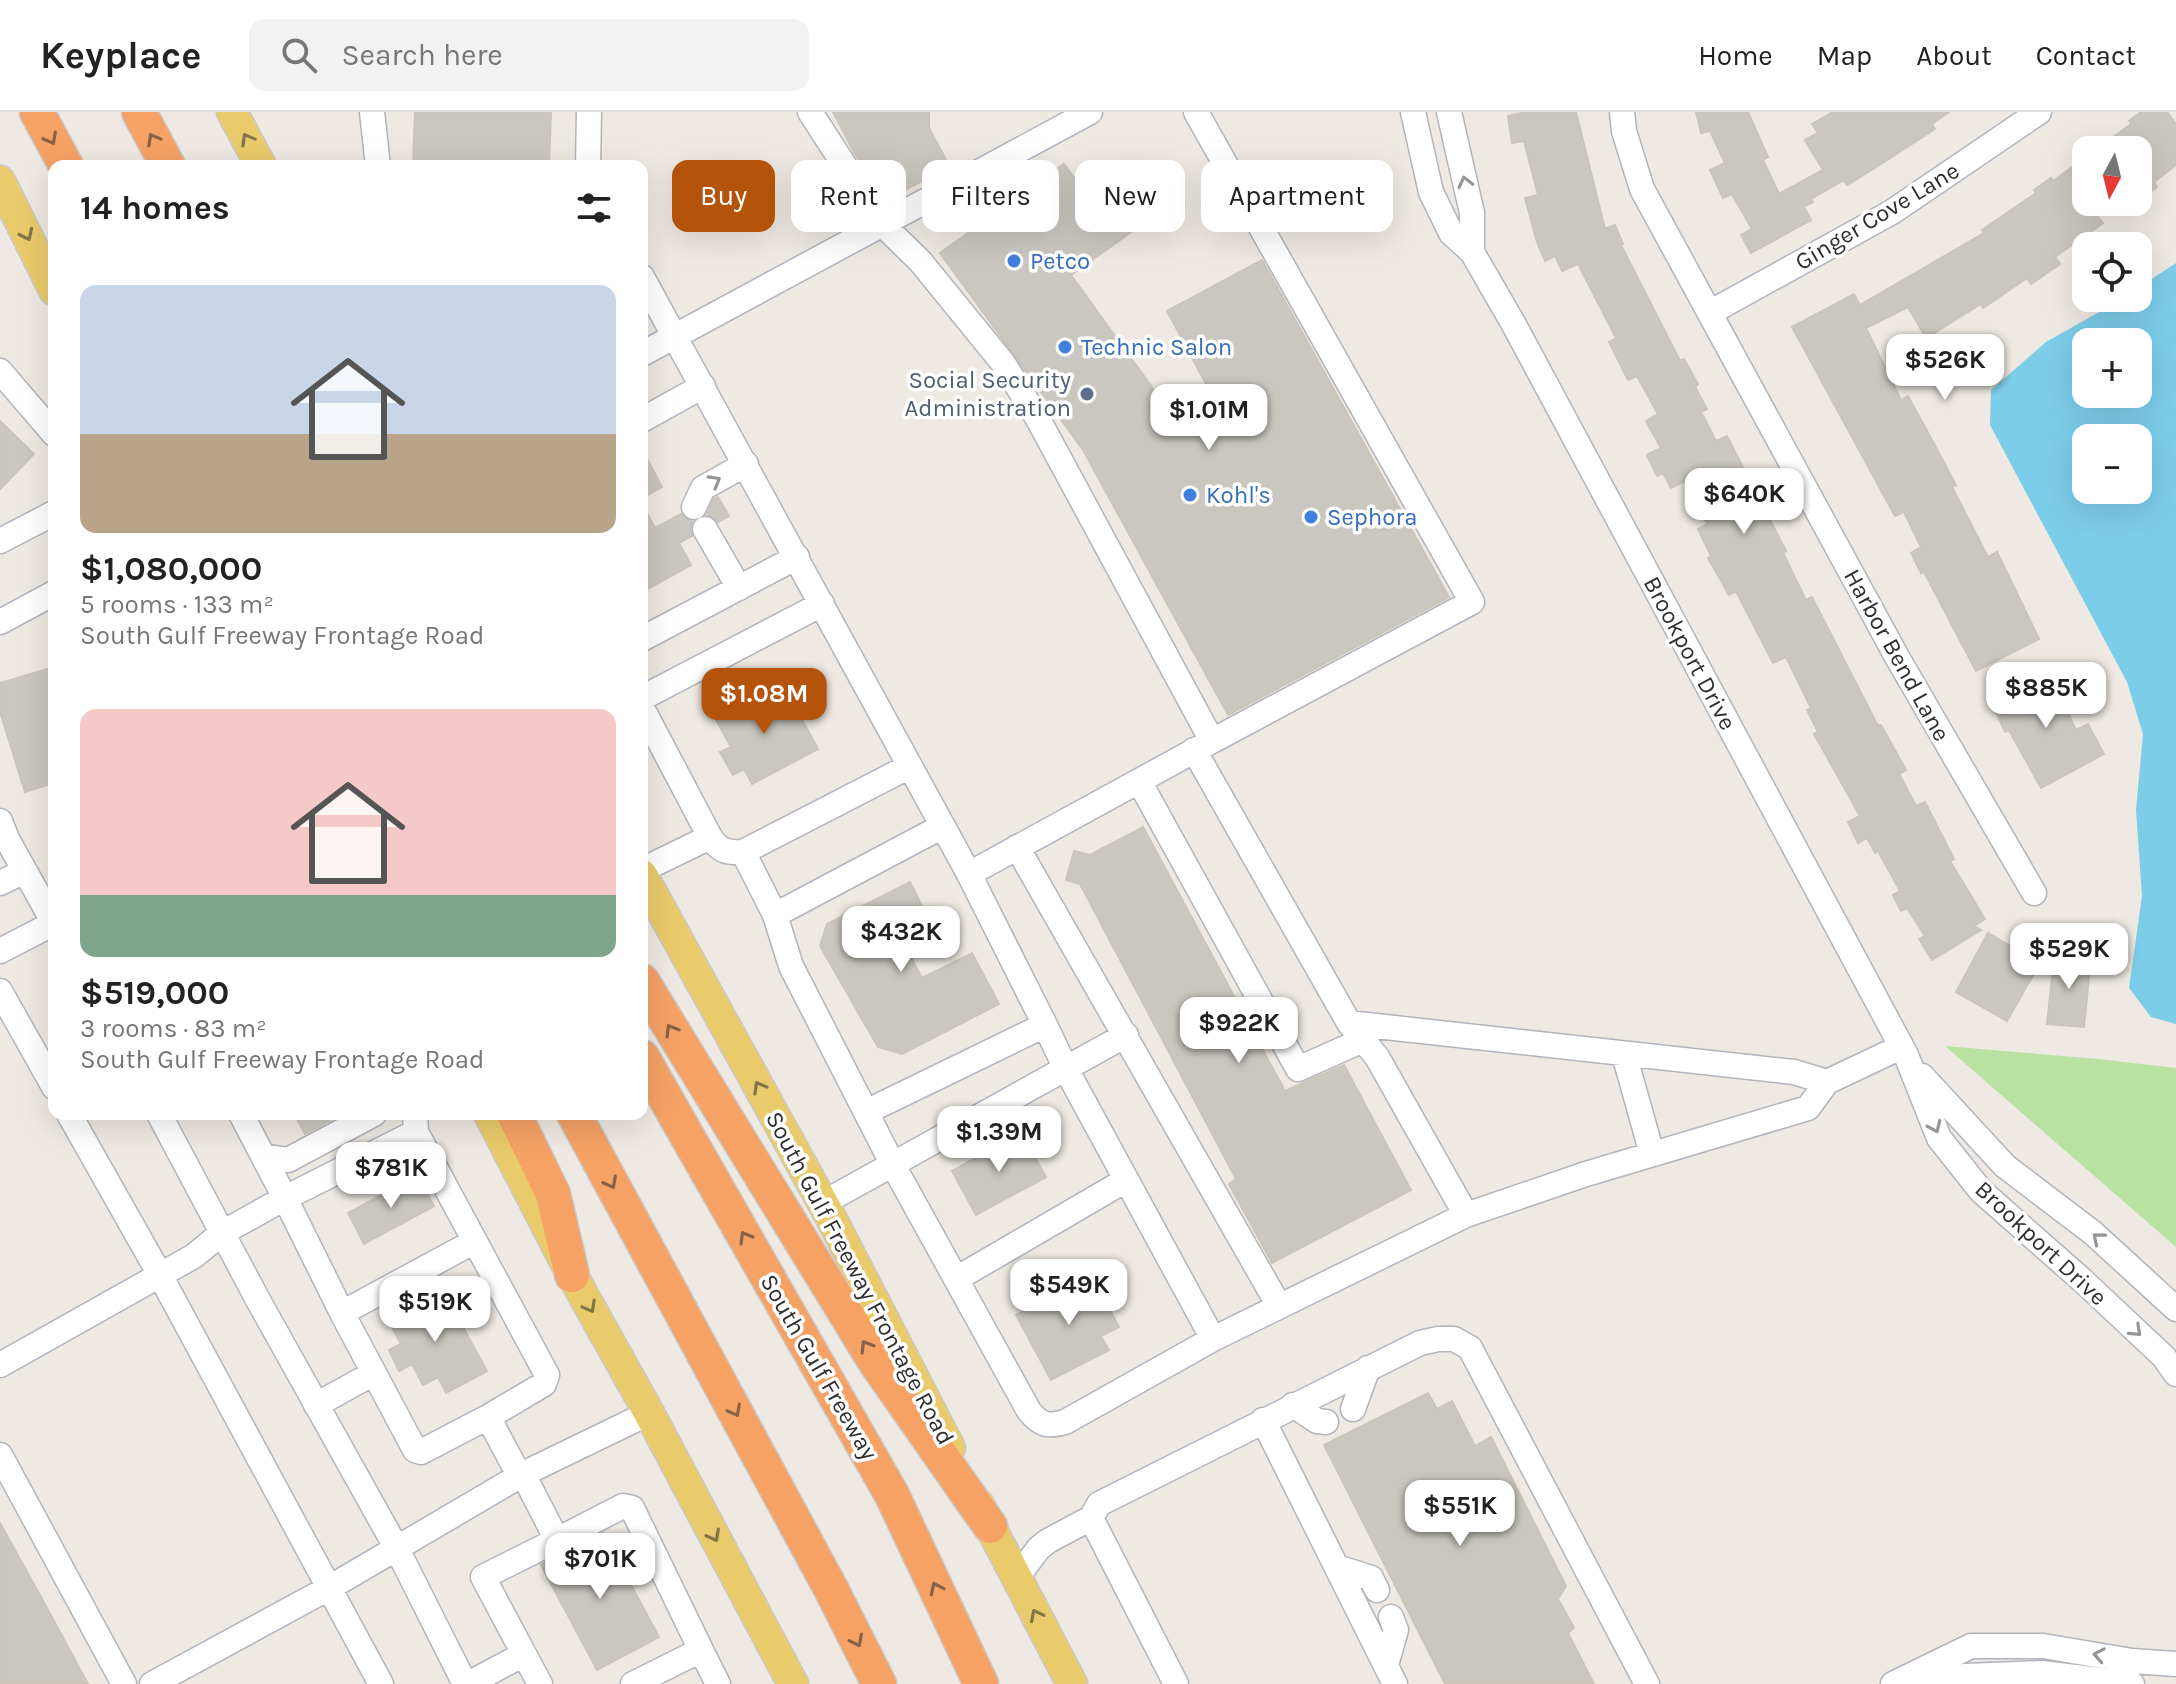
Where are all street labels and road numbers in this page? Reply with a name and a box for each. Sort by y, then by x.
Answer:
street label: Ginger Cove Lane [1790,156,1964,276]
street label: Harbor Bend Lane [1838,564,1956,746]
street label: Brookport Drive [1638,571,1742,735]
street label: South Gulf Freeway Frontage Road [760,1106,960,1450]
street label: Brookport Drive [1969,1175,2113,1311]
street label: South Gulf Freeway [754,1269,884,1465]

